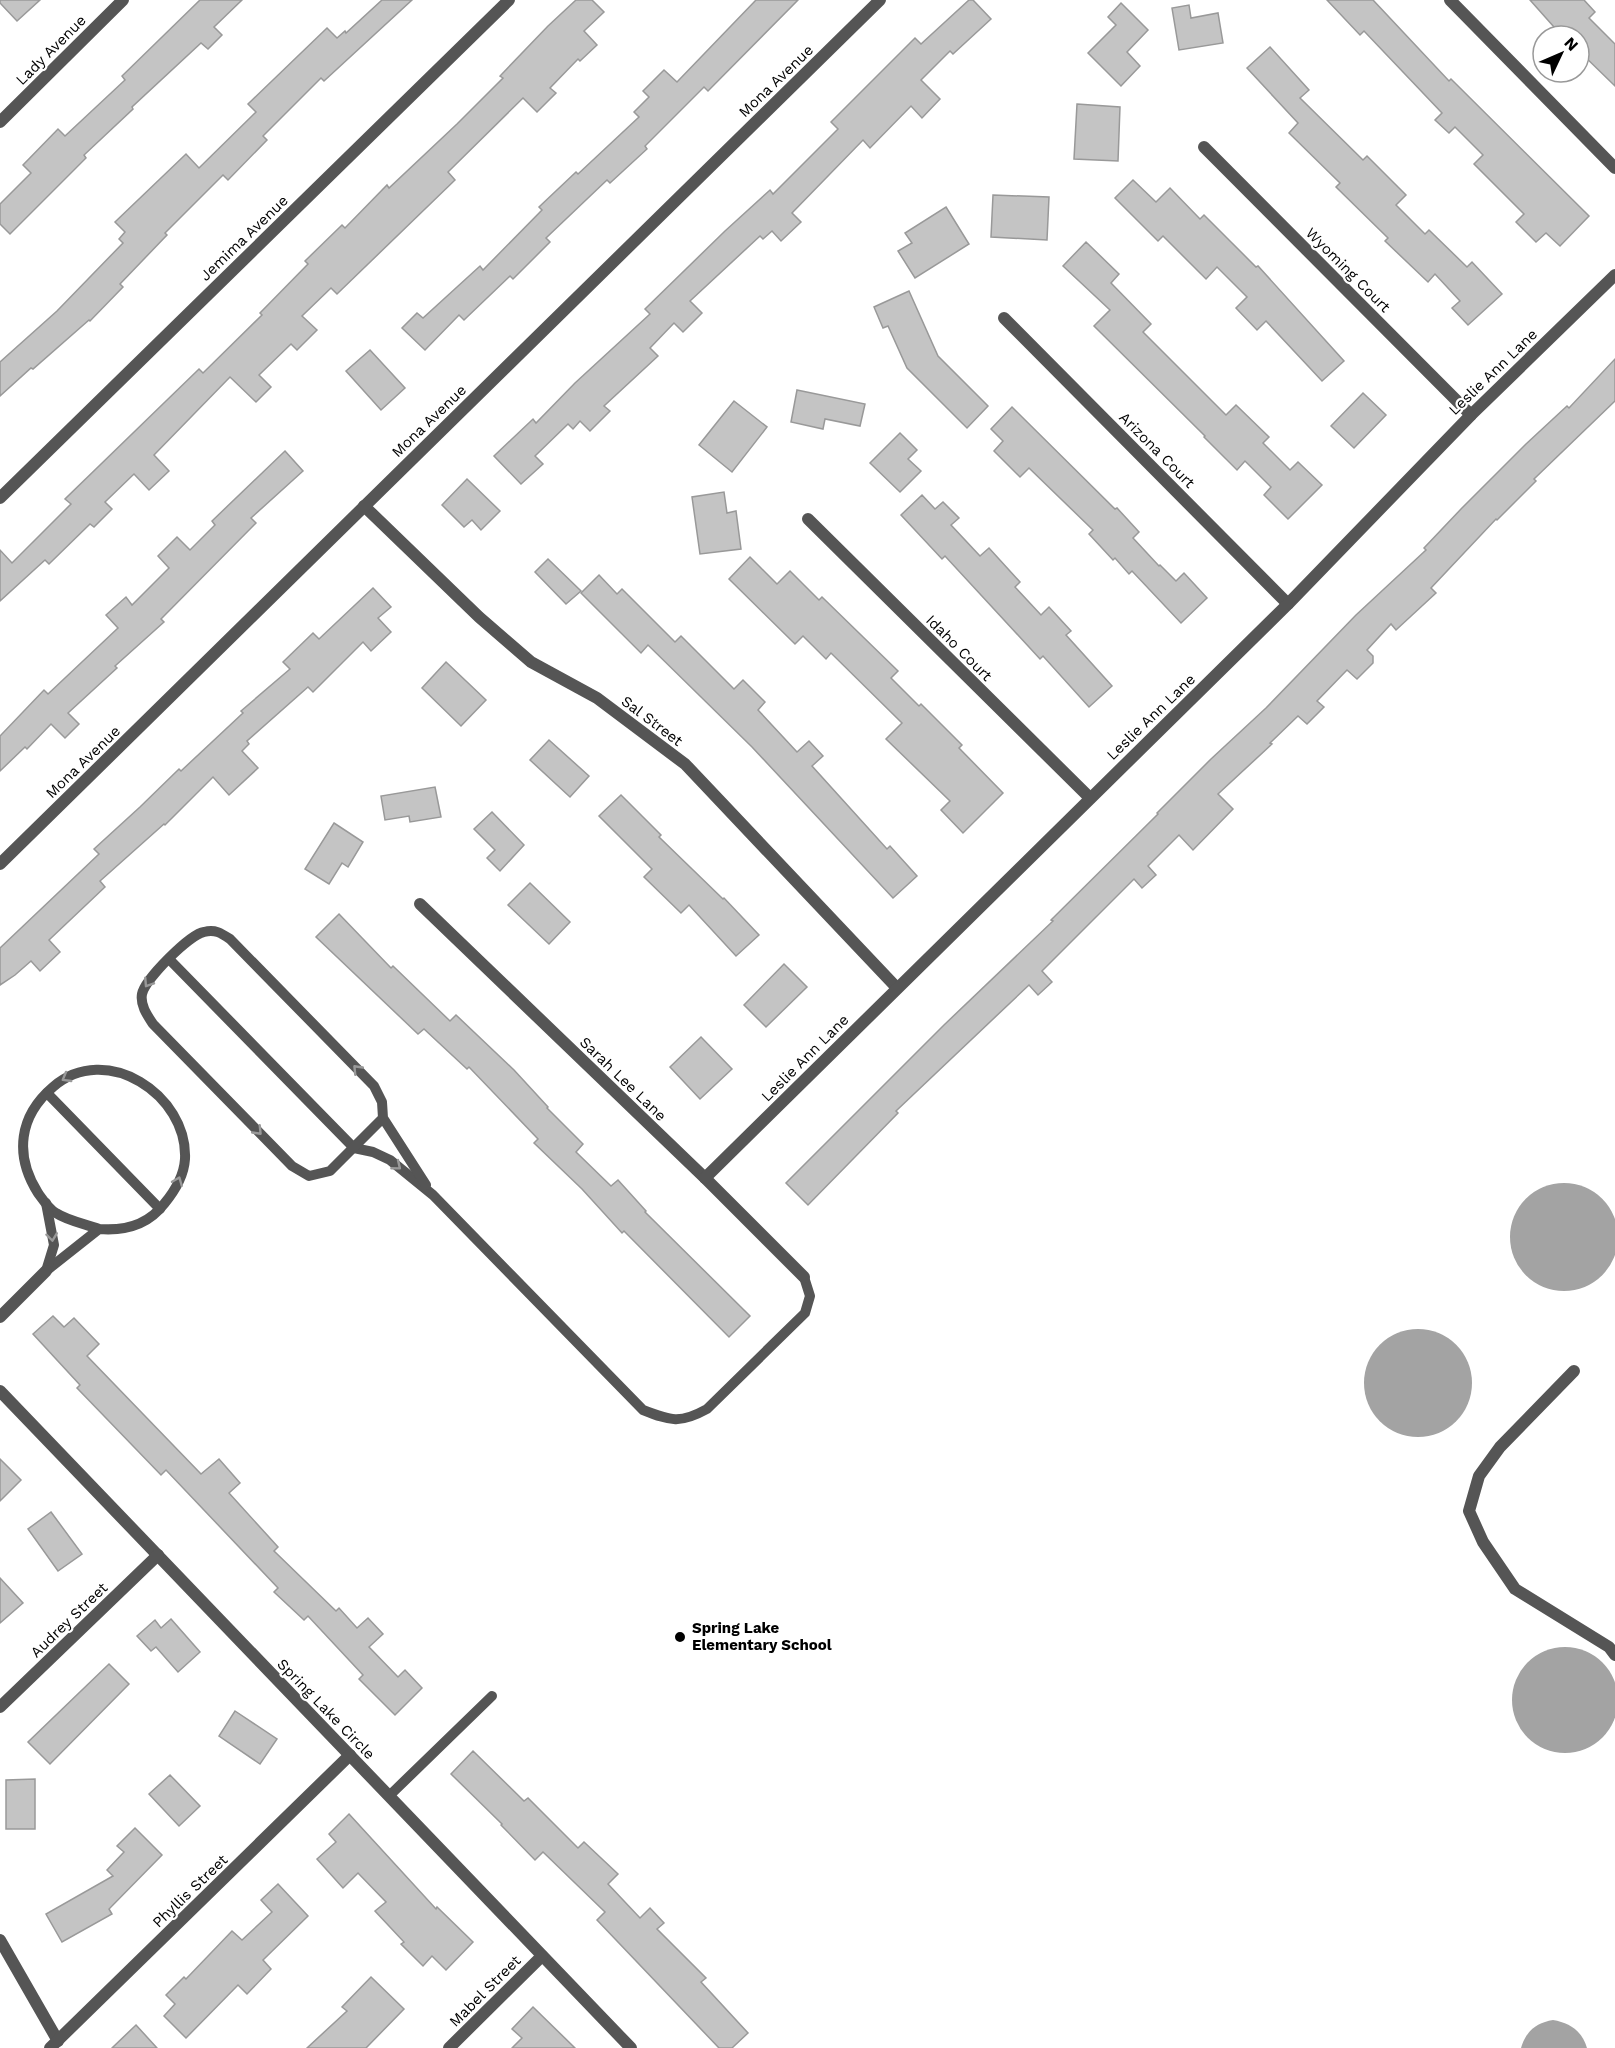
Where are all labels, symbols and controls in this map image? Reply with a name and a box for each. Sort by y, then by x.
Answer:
street label: Lady Avenue [12,11,90,89]
north arrow [1531,24,1591,84]
text: N [1560,33,1582,55]
street label: Mona Avenue [735,41,817,121]
street label: Jemima Avenue [196,191,292,285]
street label: Wyoming Court [1302,224,1395,317]
street label: Leslie Ann Lane [1445,325,1541,419]
street label: Mona Avenue [388,381,470,461]
street label: Arizona Court [1115,408,1199,492]
street label: Idaho Court [922,611,996,685]
street label: Leslie Ann Lane [1103,670,1199,764]
street label: Sal Street [618,692,687,750]
street label: Mona Avenue [42,722,124,802]
one-way arrow [145,977,156,988]
street label: Leslie Ann Lane [758,1011,852,1105]
street label: Sarah Lee Lane [576,1033,670,1125]
one-way arrow [353,1065,364,1076]
one-way arrow [62,1071,72,1082]
one-way arrow [250,1123,261,1134]
one-way arrow [390,1158,401,1169]
one-way arrow [171,1176,183,1187]
one-way arrow [45,1233,58,1242]
street label: Audrey Street [27,1578,112,1661]
place label: Spring Lake Elementary School [692,1619,832,1654]
marker: Spring Lake Elementary School [673,1630,687,1644]
street label: Spring Lake Circle [273,1655,379,1763]
street label: Phyllis Street [149,1850,232,1931]
street label: Mabel Street [446,1951,525,2030]

